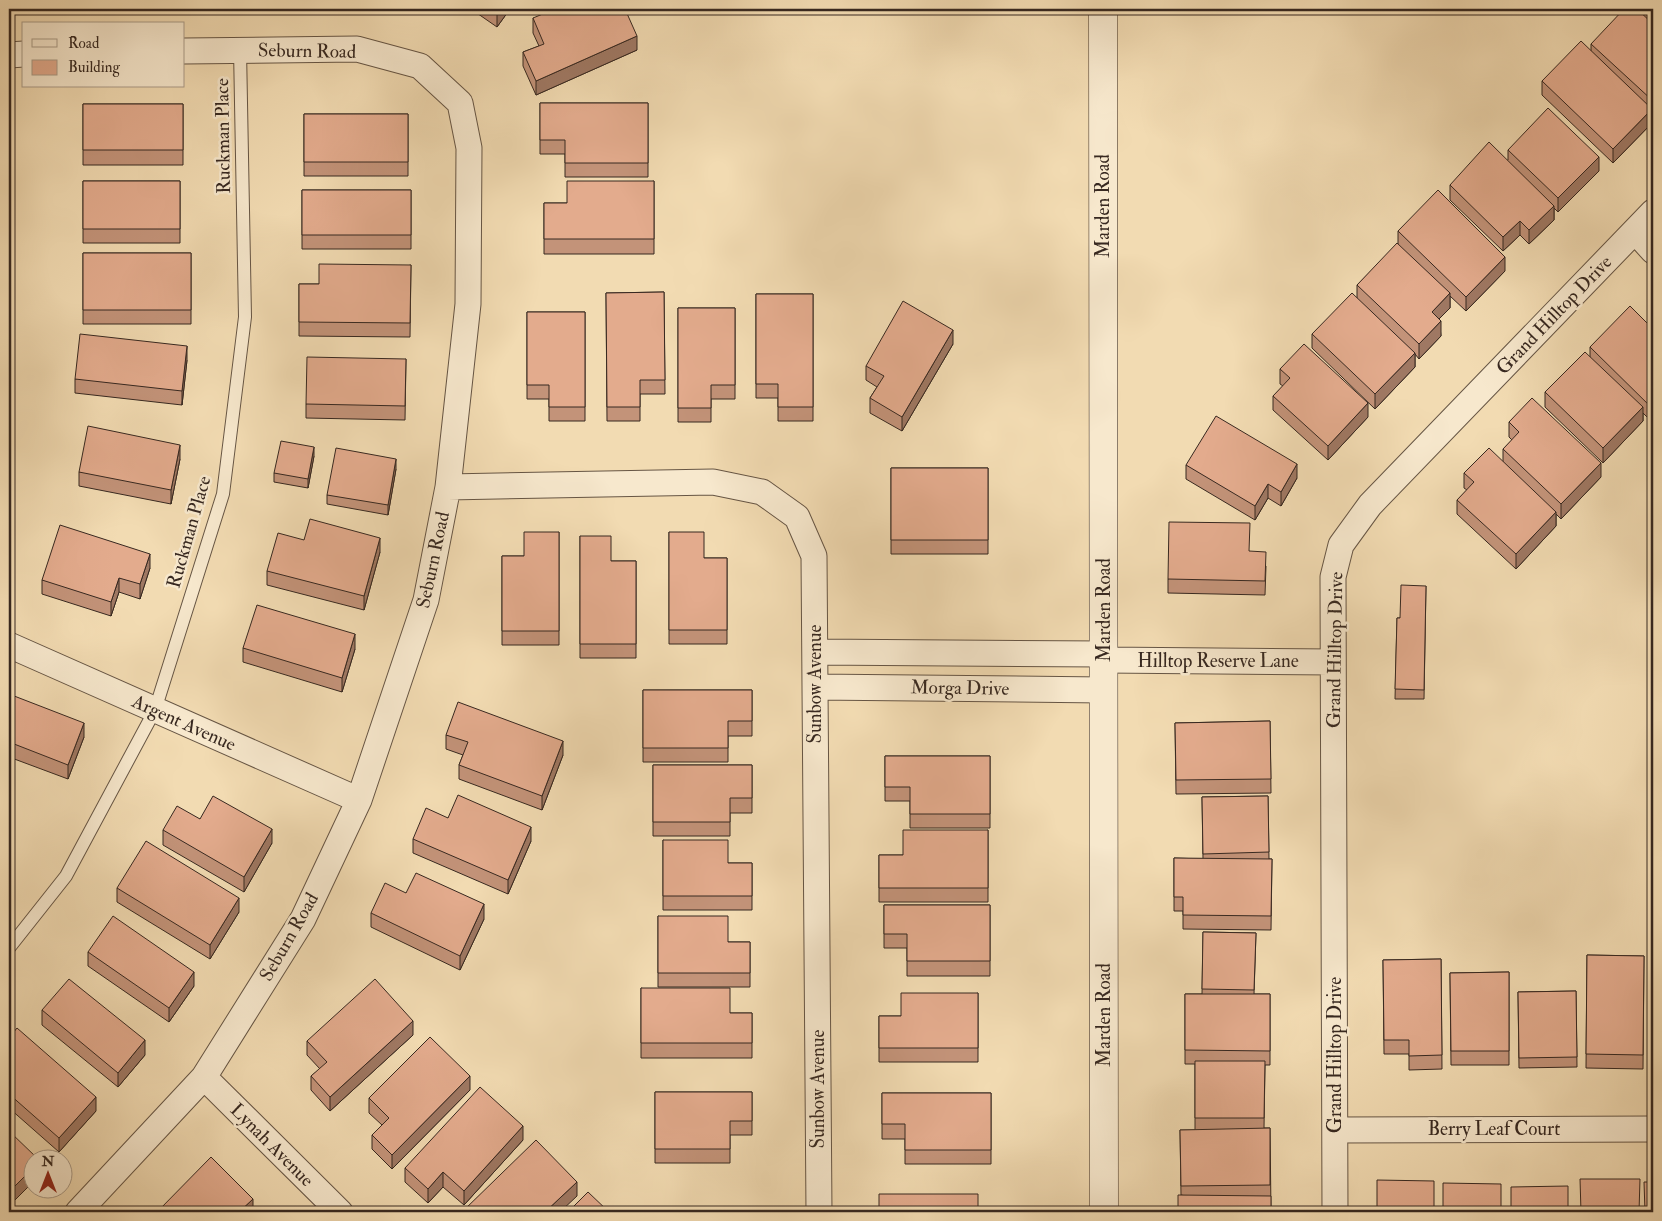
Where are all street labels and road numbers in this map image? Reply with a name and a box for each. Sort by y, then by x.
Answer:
street label: Seburn Road [258,38,357,64]
street label: Ruckman Place [210,78,236,194]
street label: Marden Road [1091,153,1115,258]
street label: Grand Hilltop Drive [1491,250,1618,380]
street label: Ruckman Place [162,473,216,591]
street label: Seburn Road [411,509,455,611]
street label: Marden Road [1092,557,1116,662]
street label: Grand Hilltop Drive [1322,571,1349,728]
street label: Sunbow Avenue [803,624,827,744]
street label: Hilltop Reserve Lane [1137,649,1299,674]
street label: Morga Drive [910,675,1010,701]
street label: Argent Avenue [127,689,240,757]
street label: Seburn Road [254,888,324,986]
street label: Marden Road [1092,962,1116,1067]
street label: Grand Hilltop Drive [1323,977,1348,1133]
street label: Sunbow Avenue [806,1029,830,1149]
street label: Lynah Avenue [225,1098,319,1192]
street label: Berry Leaf Court [1428,1117,1560,1141]

